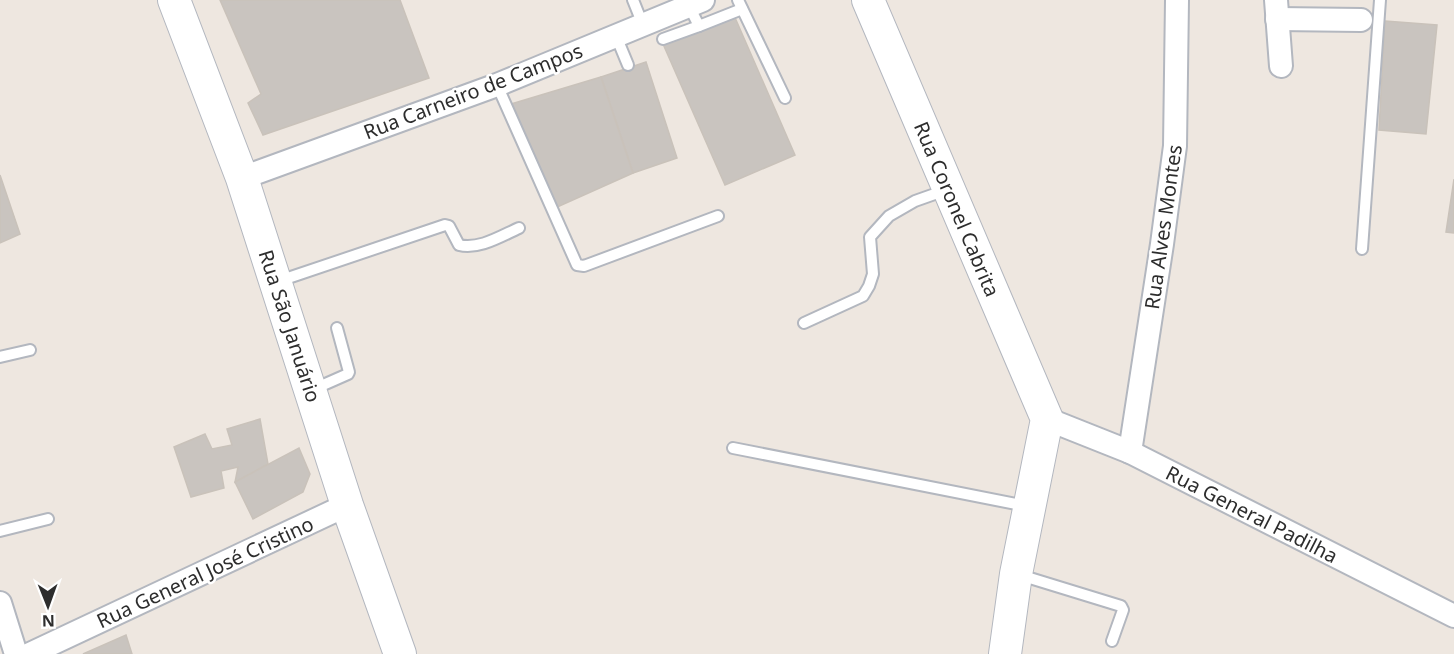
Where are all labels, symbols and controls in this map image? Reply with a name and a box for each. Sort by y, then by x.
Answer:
street label: Rua Carneiro de Campos [360,37,586,145]
street label: Rua Coronel Cabrita [908,117,1006,301]
street label: Rua Alves Montes [1138,143,1188,311]
street label: Rua São Januário [253,246,327,406]
street label: Rua General Padilha [1161,459,1343,569]
street label: Rua General José Cristino [92,510,318,634]
north arrow [18,576,78,636]
text: N [42,610,55,632]

